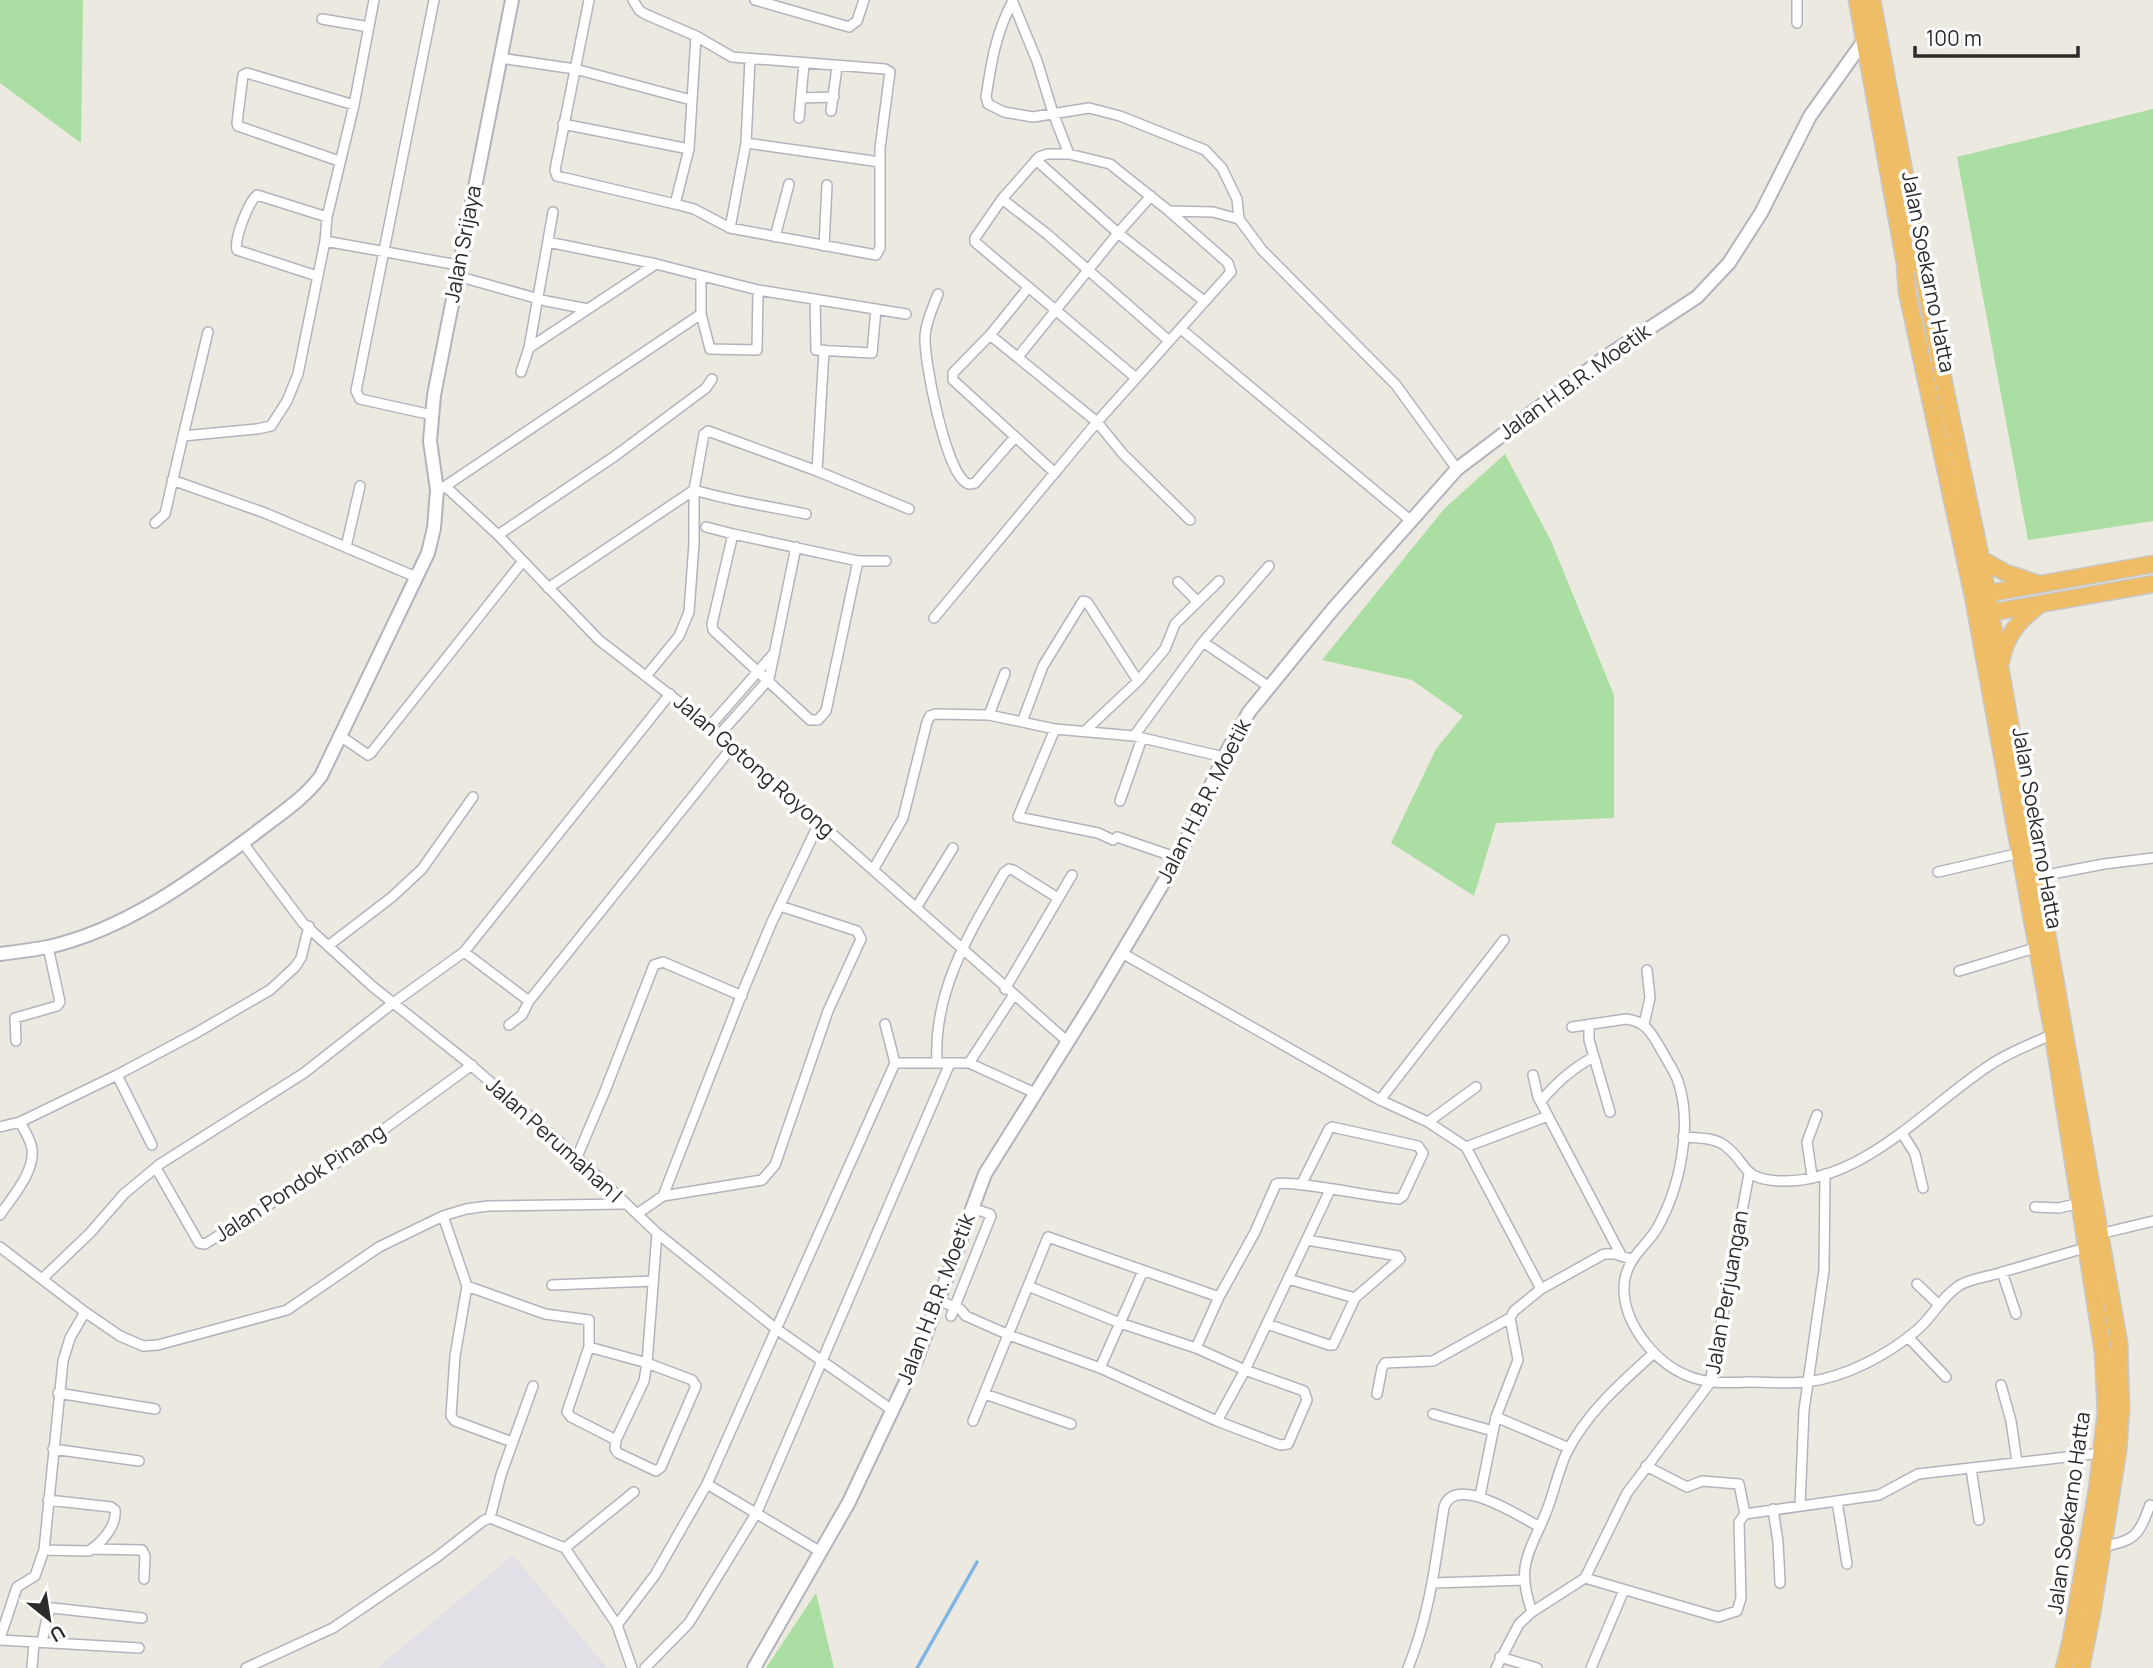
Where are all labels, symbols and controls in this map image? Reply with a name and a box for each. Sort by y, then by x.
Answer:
scale bar [1915,14,2078,58]
text: 100 m [1926,24,1982,52]
street label: Jalan Soekarno Hatta [1896,169,1962,375]
street label: Jalan Srijaya [437,183,487,305]
street label: Jalan H.B.R. Moetik [1493,316,1656,446]
street label: Jalan Gotong Royong [668,688,841,843]
street label: Jalan H.B.R. Moetik [1150,713,1257,887]
street label: Jalan Soekarno Hatta [2006,725,2070,931]
street label: Jalan Perumahan I [480,1070,629,1208]
street label: Jalan Pondok Pinang [209,1116,390,1248]
street label: Jalan Perjuangan [1698,1208,1754,1376]
street label: Jalan H.B.R. Moetik [890,1209,981,1388]
street label: Jalan Soekarno Hatta [2040,1410,2096,1616]
north arrow [14,1584,84,1654]
text: U [45,1619,70,1648]

